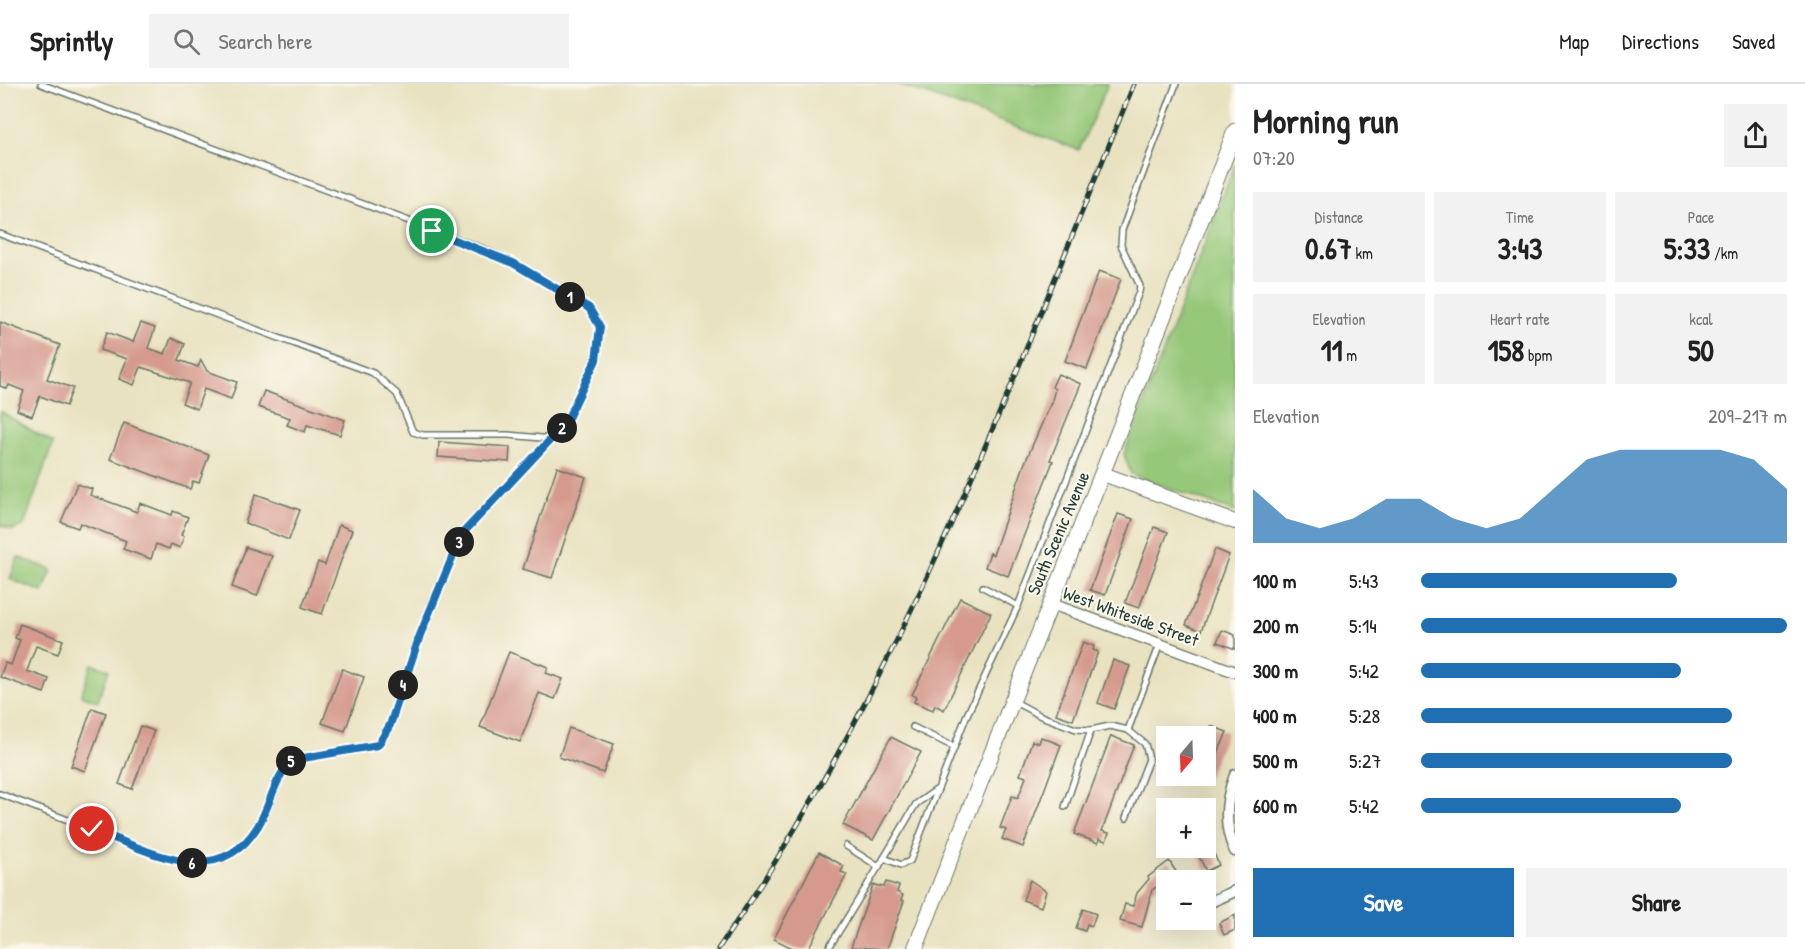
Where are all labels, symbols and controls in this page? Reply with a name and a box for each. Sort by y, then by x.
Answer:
search box [149,14,569,68]
text: Sprintly [30,22,113,60]
icon: search [170,25,203,58]
text: Search here [218,26,312,56]
text: Map [1559,27,1589,56]
text: Directions [1622,27,1699,56]
text: Saved [1732,27,1775,56]
text: Morning run [1253,99,1399,143]
button: share [1724,104,1787,167]
text: 07:20 [1253,144,1295,171]
pin [406,205,457,256]
text: Distance [1315,206,1363,228]
text: Time [1506,206,1534,228]
text: Pace [1688,206,1714,228]
icon: arrive [415,214,448,247]
text: 0.67 [1305,228,1352,268]
text: 3:43 [1497,228,1543,268]
text: 5:33 [1664,228,1710,268]
text: km [1352,242,1373,264]
text: /km [1710,242,1738,264]
pin: 1 [555,282,585,312]
text: 1 [567,286,573,308]
text: Elevation [1312,308,1366,330]
text: Heart rate [1490,308,1550,330]
text: kcal [1689,308,1713,330]
text: 11 [1321,330,1343,370]
text: 158 [1488,330,1524,370]
text: 50 [1688,330,1714,370]
text: m [1343,344,1357,366]
text: bpm [1524,344,1552,366]
text: Elevation [1253,402,1319,429]
text: 209–217 m [1708,402,1787,429]
pin: 2 [547,413,577,443]
text: 2 [558,417,566,439]
street label: South Scenic Avenue [1021,467,1095,599]
pin: 3 [444,527,474,557]
text: 3 [455,531,463,553]
text: 100 m [1253,567,1296,594]
text: 5:43 [1349,567,1379,594]
street label: West Whiteside Street [1060,580,1203,652]
text: 200 m [1253,612,1298,639]
text: 5:14 [1349,612,1377,639]
text: 300 m [1253,657,1298,684]
text: 5:42 [1349,657,1379,684]
pin: 4 [388,670,418,700]
text: 4 [400,674,406,696]
text: 400 m [1253,702,1297,729]
text: 5:28 [1349,702,1380,729]
north arrow [1156,726,1216,786]
map controls [1156,726,1216,930]
pin: 5 [276,746,306,776]
text: 500 m [1253,747,1298,774]
text: 5:27 [1349,747,1381,774]
text: 5 [288,750,294,772]
text: 600 m [1253,792,1297,819]
text: 5:42 [1349,792,1379,819]
button: + [1156,798,1216,858]
pin [66,803,117,854]
icon: check [75,812,108,845]
pin: 6 [177,848,207,878]
text: 6 [189,852,195,874]
button: Save [1253,868,1514,937]
button: Share [1526,868,1787,937]
button: − [1156,870,1216,930]

